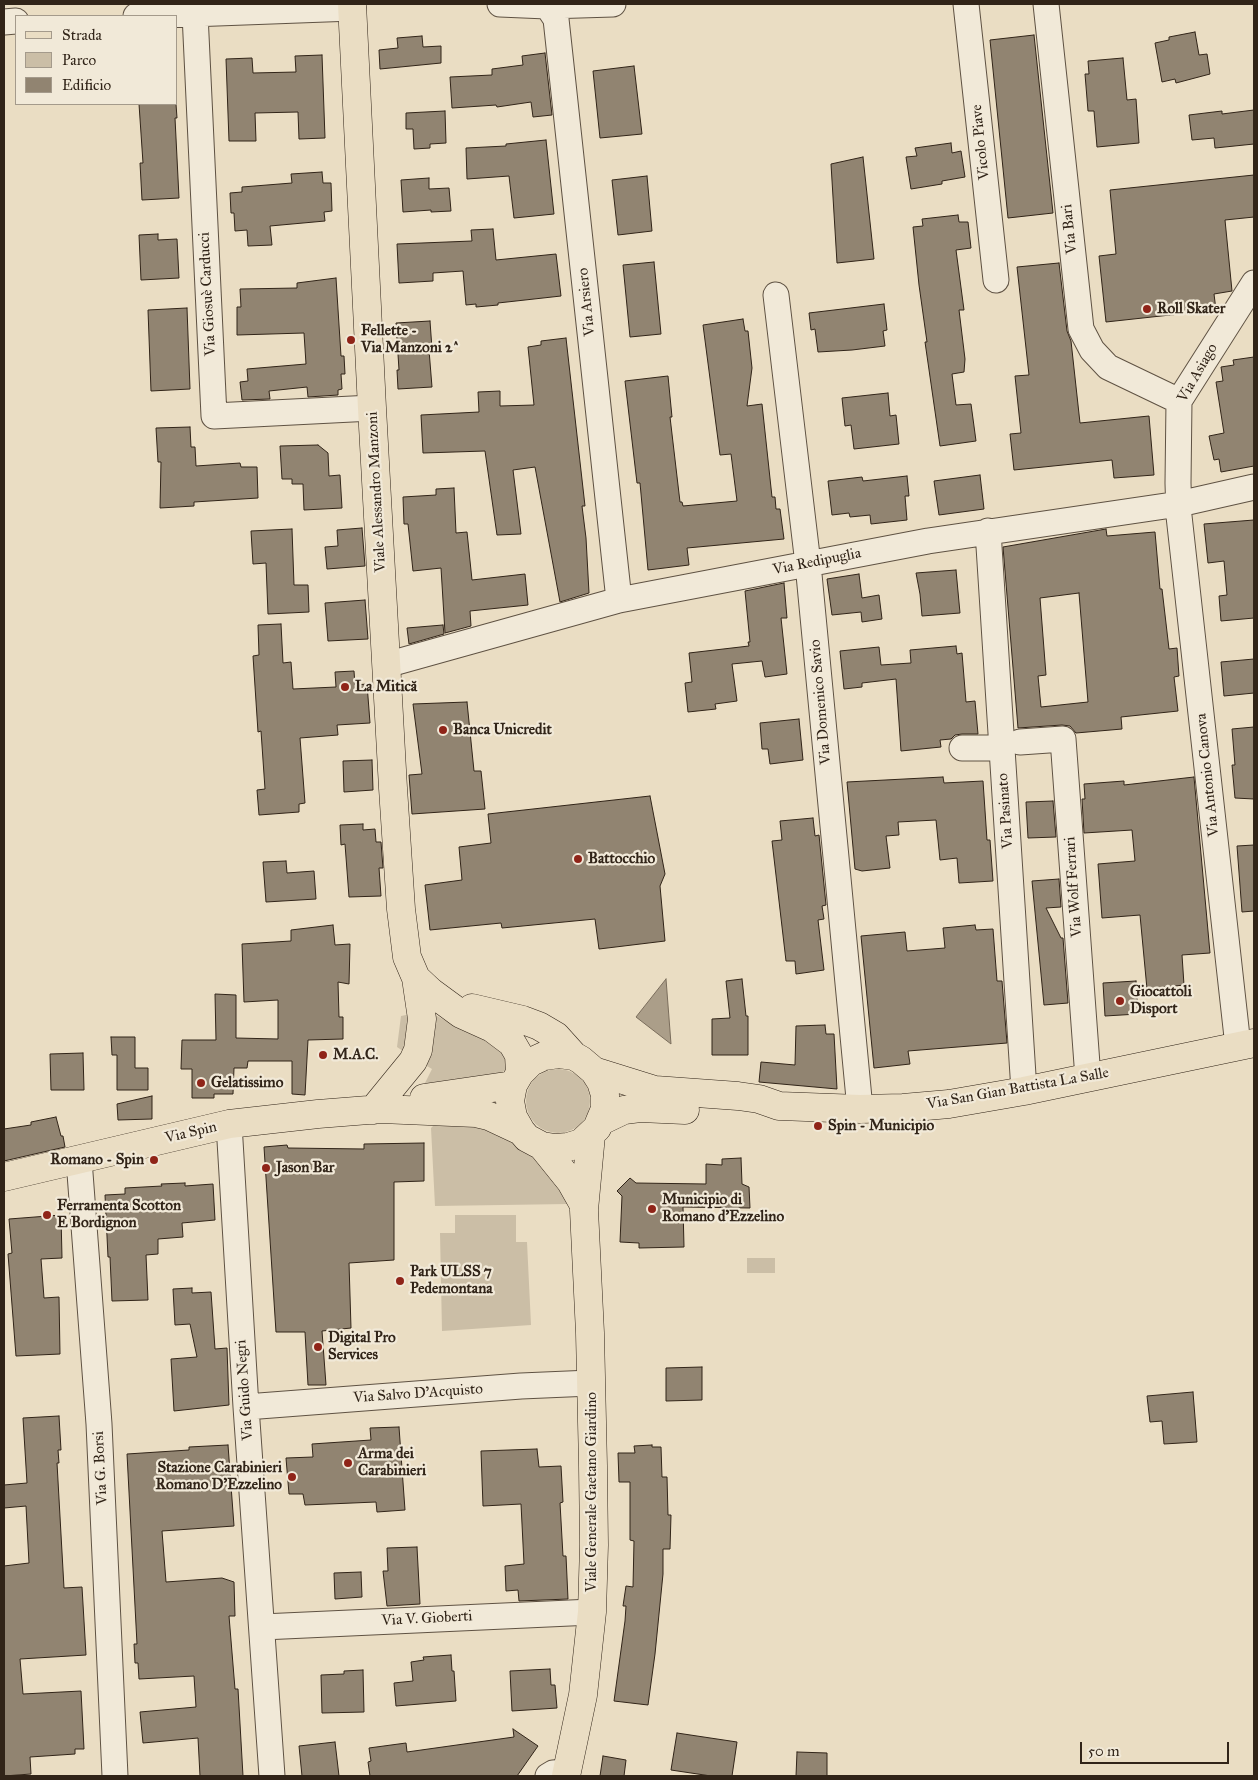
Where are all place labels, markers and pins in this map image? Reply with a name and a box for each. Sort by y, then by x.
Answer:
place label: Roll Skater [1157,300,1225,318]
marker: Roll Skater [1141,303,1153,315]
place label: Fellette - Via Manzoni 2^ [361,322,459,357]
marker: Fellette - Via Manzoni 2^ [345,334,357,346]
place label: La Mitică [355,678,417,696]
marker: La Mitică [339,681,351,693]
place label: Banca Unicredit [453,721,552,739]
marker: Banca Unicredit [437,724,449,736]
place label: Battocchio [588,850,655,868]
marker: Battocchio [572,853,584,865]
place label: Giocattoli Disport [1130,983,1192,1018]
marker: Giocattoli Disport [1114,995,1126,1007]
place label: M.A.C. [333,1046,378,1064]
marker: M.A.C. [317,1049,329,1061]
place label: Gelatissimo [211,1074,283,1092]
marker: Gelatissimo [195,1077,207,1089]
place label: Spin - Municipio [828,1117,934,1135]
marker: Spin - Municipio [812,1120,824,1132]
place label: Romano - Spin [50,1151,144,1169]
marker: Romano - Spin [148,1154,160,1166]
place label: Jason Bar [276,1159,334,1177]
marker: Jason Bar [260,1162,272,1174]
place label: Municipio di Romano d'Ezzelino [662,1191,784,1226]
place label: Ferramenta Scotton E Bordignon [57,1197,181,1232]
marker: Municipio di Romano d'Ezzelino [646,1203,658,1215]
marker: Ferramenta Scotton E Bordignon [41,1209,53,1221]
place label: Park ULSS 7 Pedemontana [410,1263,493,1298]
marker: Park ULSS 7 Pedemontana [394,1275,406,1287]
place label: Digital Pro Services [328,1329,396,1364]
marker: Digital Pro Services [312,1341,324,1353]
place label: Arma dei Carabinieri [358,1445,426,1480]
marker: Arma dei Carabinieri [342,1457,354,1469]
place label: Stazione Carabinieri Romano D'Ezzelino [156,1459,282,1494]
marker: Stazione Carabinieri Romano D'Ezzelino [286,1471,298,1483]

